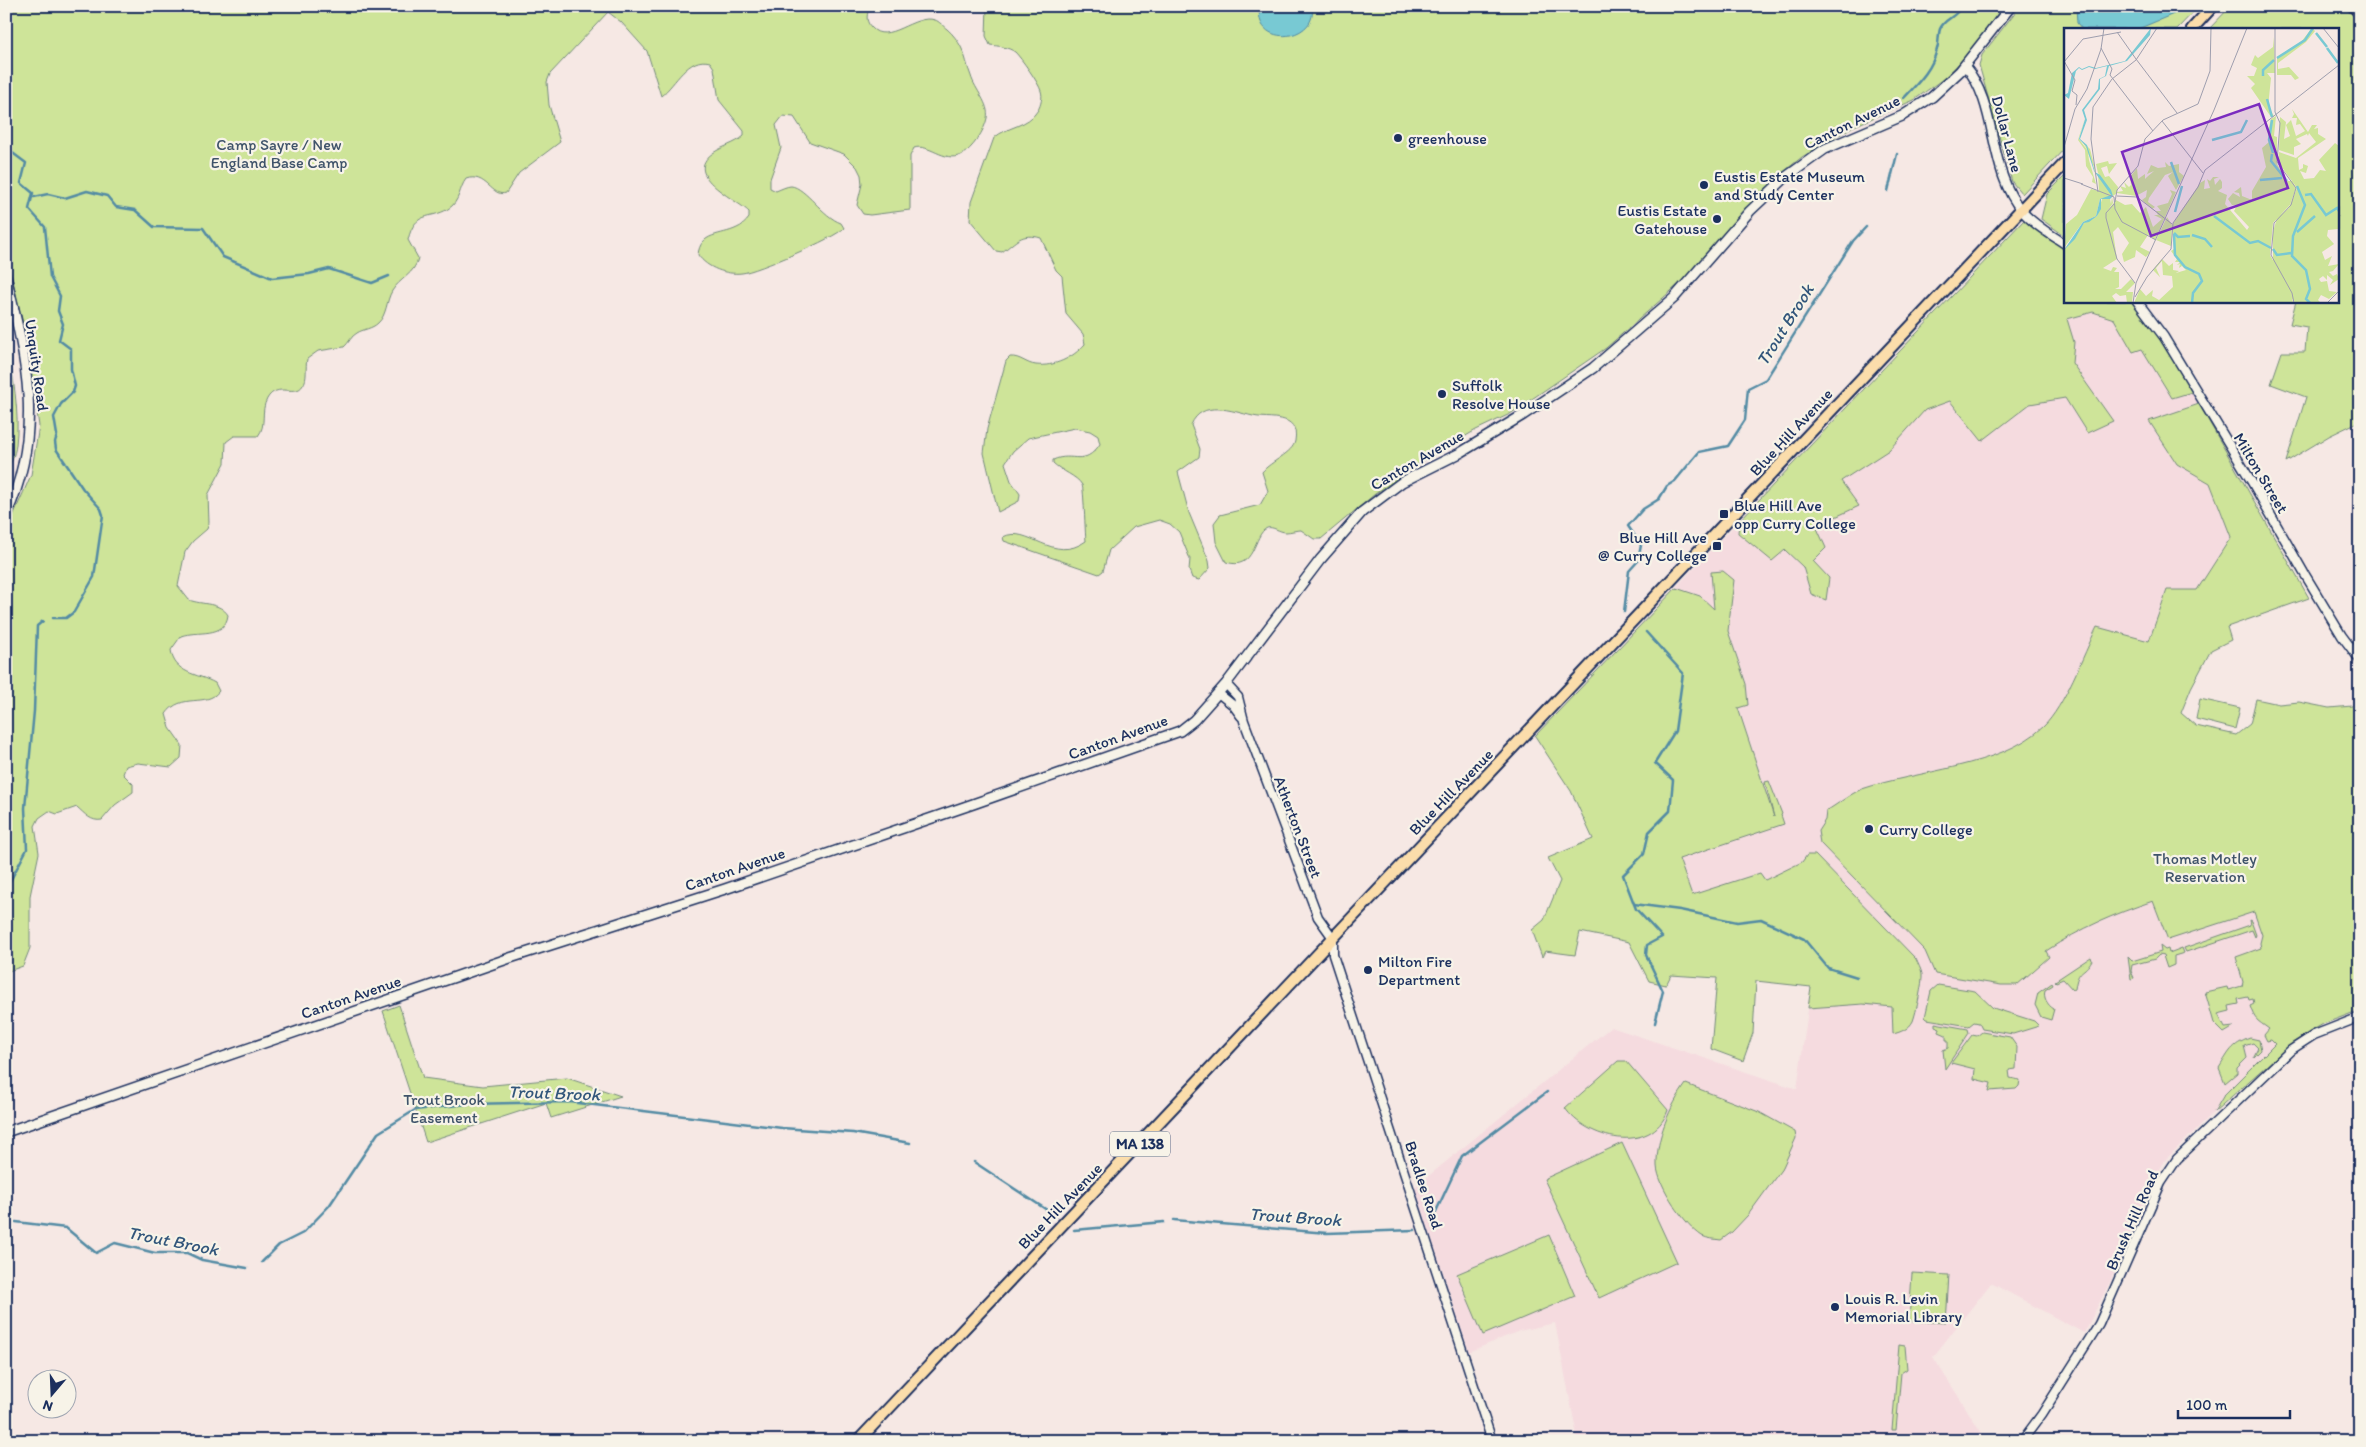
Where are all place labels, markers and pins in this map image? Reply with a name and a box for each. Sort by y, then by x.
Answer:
place label: greenhouse [1408,129,1487,148]
marker: greenhouse [1392,132,1404,144]
place label: Eustis Estate Museum and Study Center [1714,167,1865,204]
marker: Eustis Estate Museum and Study Center [1698,179,1710,191]
place label: Eustis Estate Gatehouse [1618,201,1707,238]
marker: Eustis Estate Gatehouse [1711,213,1723,225]
place label: Suffolk Resolve House [1452,376,1551,413]
marker: Suffolk Resolve House [1436,388,1448,400]
place label: Blue Hill Ave opp Curry College [1734,496,1856,533]
marker: Blue Hill Ave opp Curry College [1718,508,1730,520]
place label: Blue Hill Ave @ Curry College [1598,528,1707,565]
marker: Blue Hill Ave @ Curry College [1711,540,1723,552]
place label: Curry College [1879,820,1973,839]
marker: Curry College [1863,823,1875,835]
place label: Milton Fire Department [1378,952,1460,989]
marker: Milton Fire Department [1362,964,1374,976]
place label: Louis R. Levin Memorial Library [1845,1289,1963,1326]
marker: Louis R. Levin Memorial Library [1829,1301,1841,1313]

